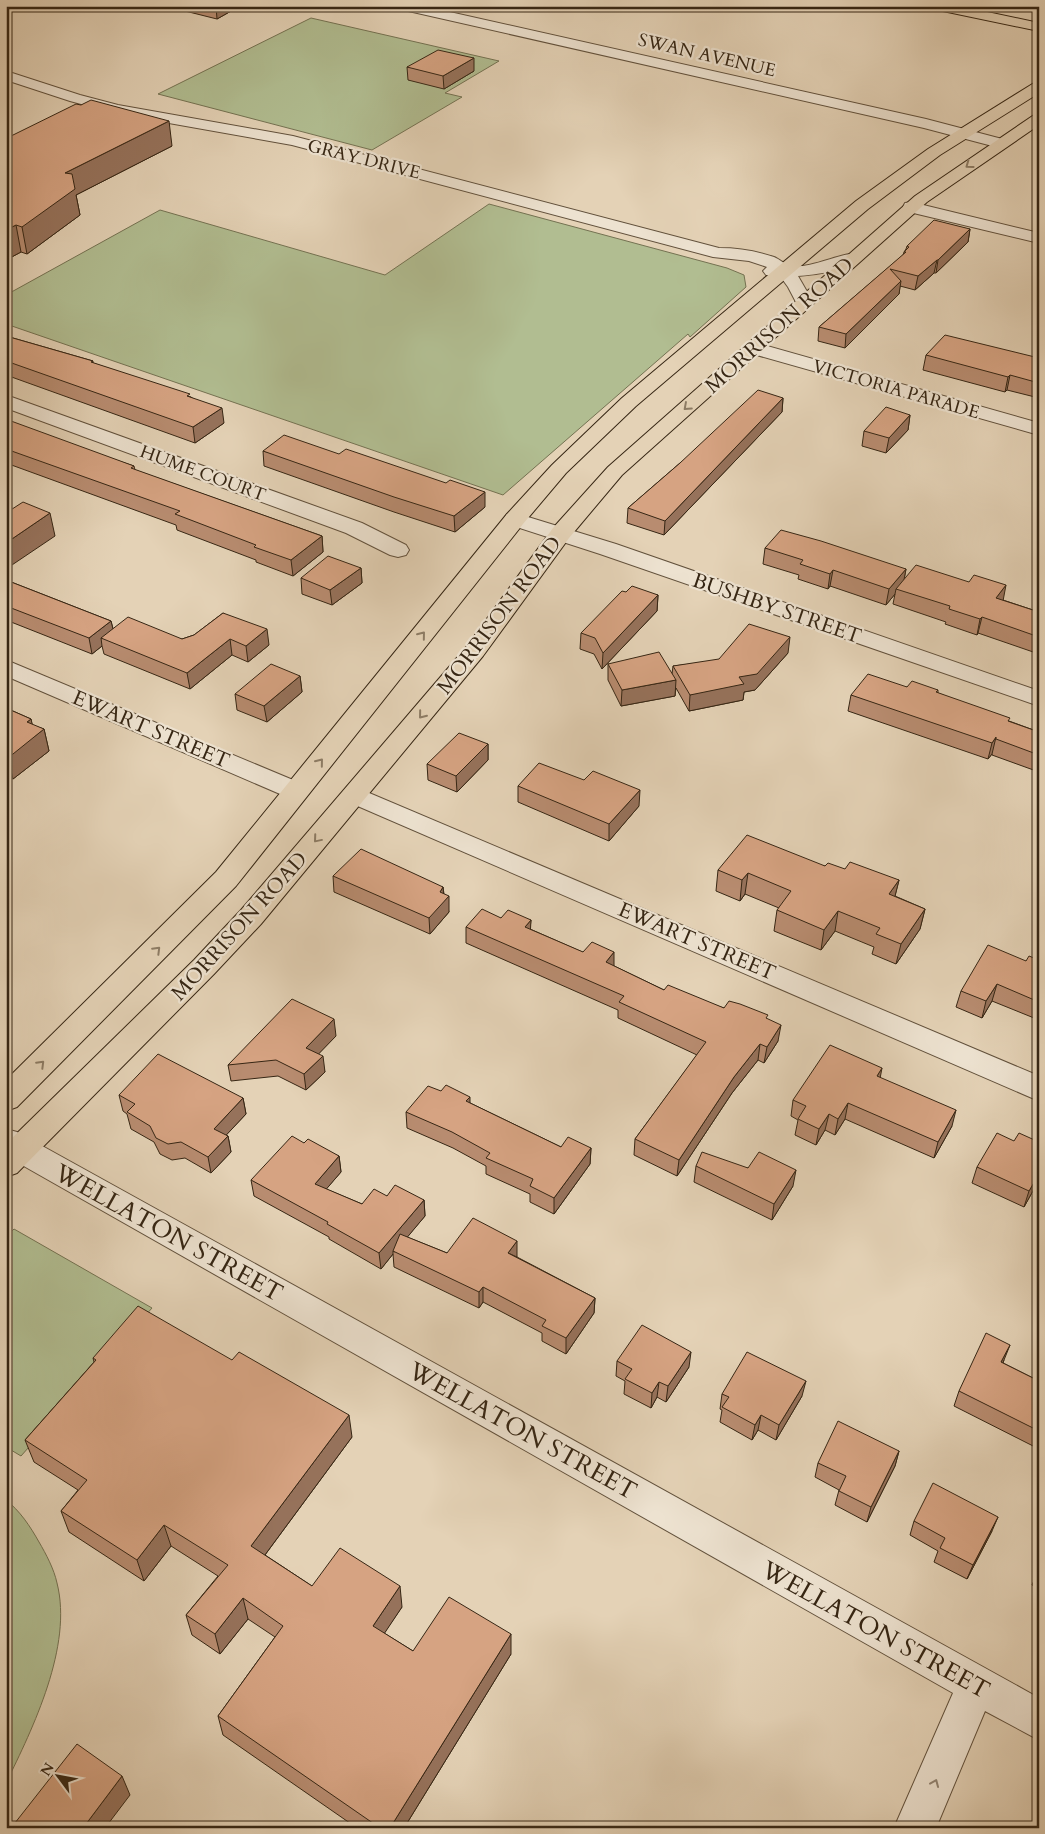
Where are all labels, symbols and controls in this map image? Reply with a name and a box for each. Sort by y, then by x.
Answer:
street label: SWAN AVENUE [636,28,778,83]
street label: GRAY DRIVE [305,133,423,186]
one-way arrow [965,159,975,168]
street label: MORRISON ROAD [699,251,860,400]
street label: VICTORIA PARADE [809,354,982,425]
one-way arrow [683,401,692,410]
street label: HUME COURT [136,439,269,508]
street label: MORRISON ROAD [430,530,568,700]
street label: BUSHBY STREET [689,566,865,651]
one-way arrow [416,631,425,641]
street label: EWART STREET [68,683,234,776]
one-way arrow [419,709,427,718]
one-way arrow [315,758,324,767]
one-way arrow [314,834,323,843]
street label: MORRISON ROAD [165,846,314,1007]
street label: EWART STREET [614,895,780,988]
one-way arrow [151,947,160,956]
one-way arrow [35,1061,44,1070]
street label: WELLATON STREET [47,1155,289,1310]
street label: WELLATON STREET [401,1353,643,1508]
street label: WELLATON STREET [754,1552,996,1707]
north arrow [32,1752,82,1802]
text: N [36,1759,59,1780]
one-way arrow [928,1779,939,1788]

